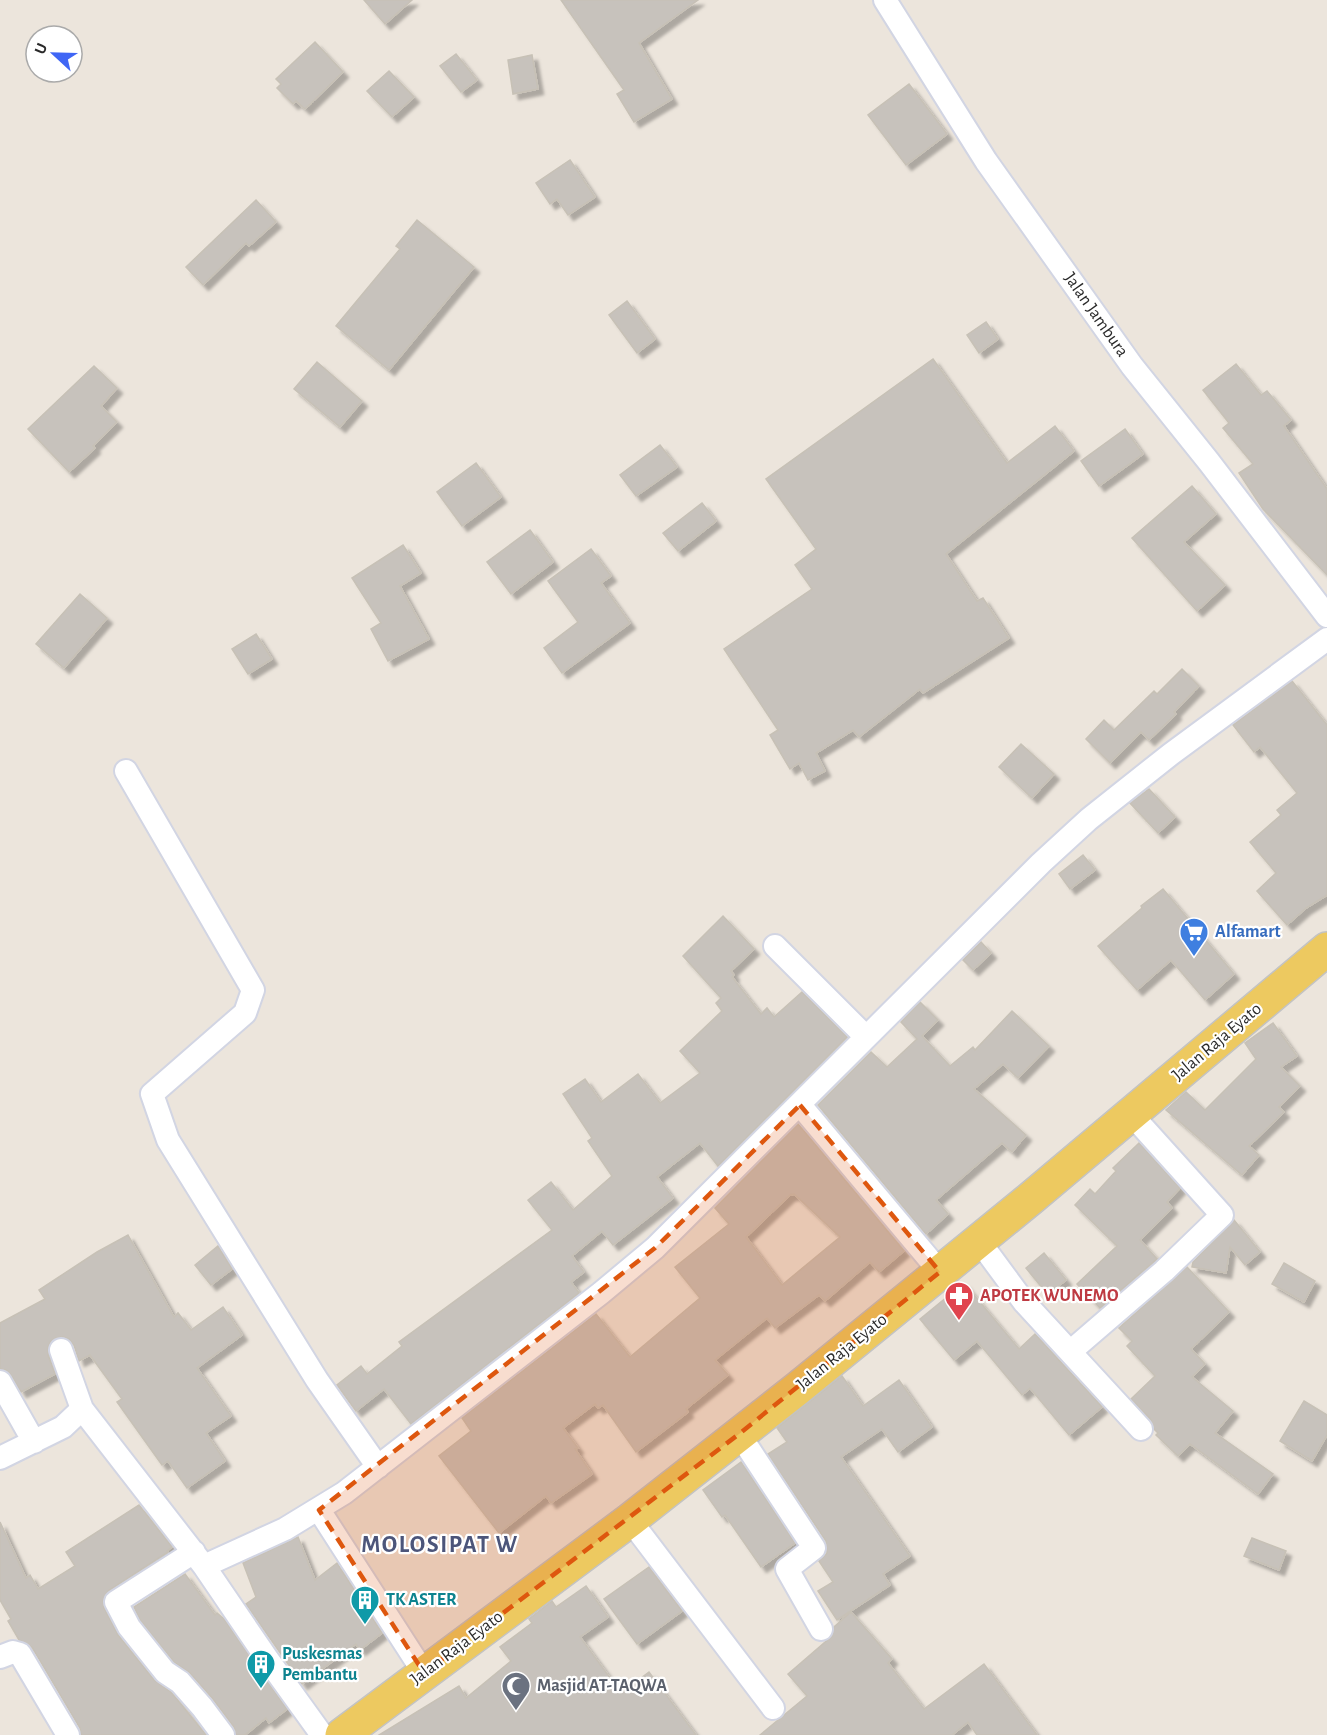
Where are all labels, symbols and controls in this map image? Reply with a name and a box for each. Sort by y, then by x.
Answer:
north arrow [24,24,84,84]
text: U [32,41,50,56]
street label: Jalan Jambura [1060,270,1132,360]
supermarket icon: Alfamart [1178,916,1210,958]
place label: Alfamart [1215,923,1281,941]
street label: Jalan Raja Eyato [1169,999,1265,1084]
pharmacy icon: APOTEK WUNEMO [943,1280,975,1322]
place label: APOTEK WUNEMO [980,1287,1119,1305]
street label: Jalan Raja Eyato [793,1310,891,1394]
district label: MOLOSIPAT W [361,1533,519,1557]
building icon: TK ASTER [349,1584,381,1626]
place label: TK ASTER [386,1591,457,1609]
street label: Jalan Raja Eyato [407,1607,507,1688]
place label: Puskesmas Pembantu [282,1645,362,1684]
building icon: Puskesmas Pembantu [245,1648,277,1690]
mosque icon: Masjid AT-TAQWA [500,1670,532,1712]
place label: Masjid AT-TAQWA [537,1677,667,1695]

